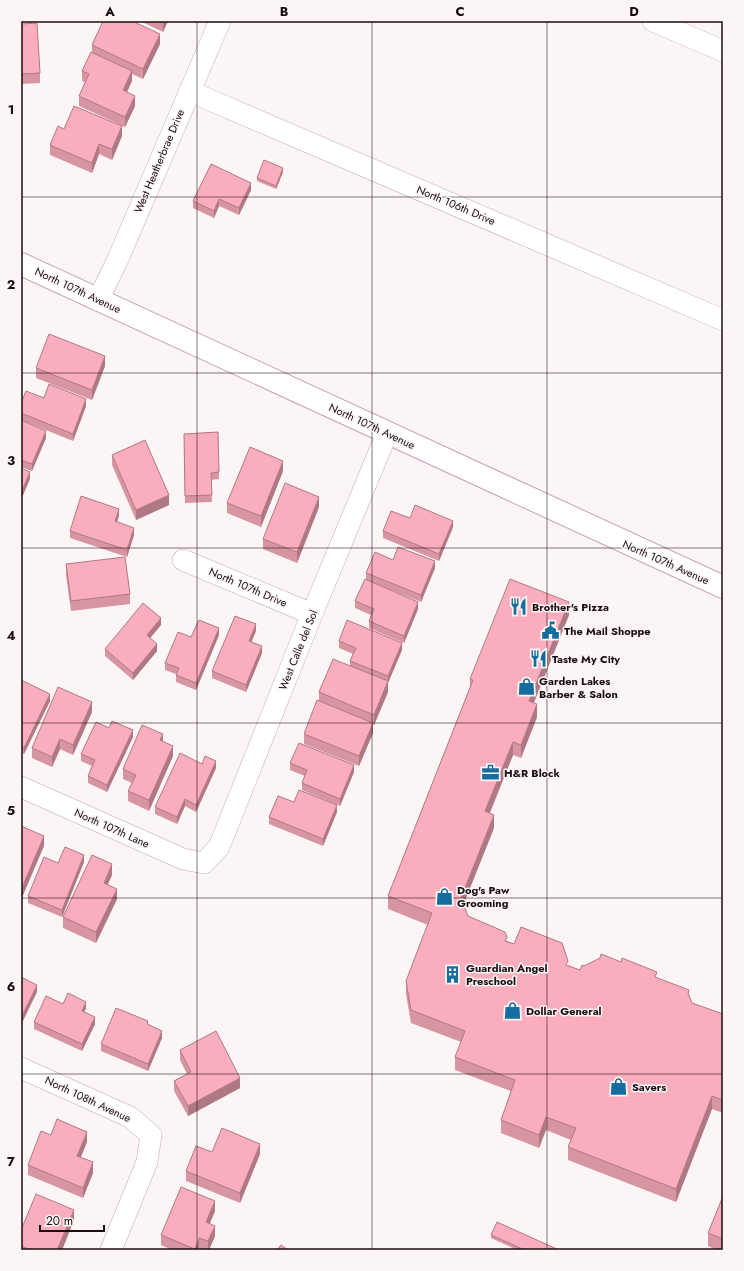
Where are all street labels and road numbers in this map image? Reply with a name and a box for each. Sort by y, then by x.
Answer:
street label: West Heatherbrae Drive [130,106,188,215]
street label: North 106th Drive [414,181,498,229]
street label: North 107th Avenue [32,263,124,317]
street label: North 107th Avenue [326,399,418,453]
street label: North 107th Avenue [620,536,712,588]
street label: North 107th Drive [206,563,290,611]
street label: West Calle del Sol [275,607,321,693]
street label: North 107th Lane [72,804,152,852]
street label: North 108th Avenue [42,1072,134,1126]

